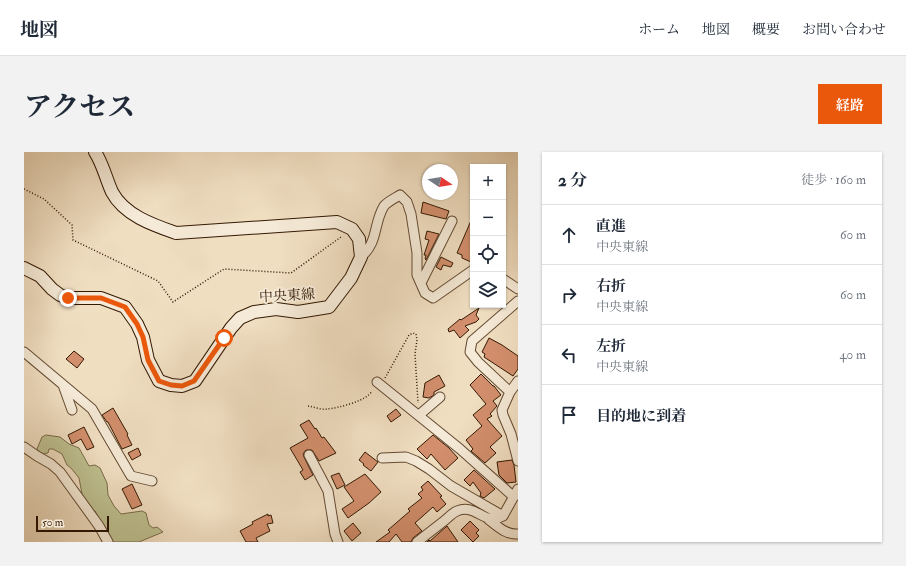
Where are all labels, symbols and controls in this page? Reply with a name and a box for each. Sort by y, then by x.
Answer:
text: 地図 [20,18,58,42]
text: ホーム [638,21,680,38]
text: 地図 [702,21,730,38]
text: 概要 [752,21,780,38]
text: お問い合わせ [802,21,886,38]
button: 経路 [818,84,882,124]
text: アクセス [24,90,135,125]
north arrow [422,164,458,200]
map controls [470,164,506,308]
button: + [470,164,506,200]
text: 2 分 [558,170,587,191]
text: 徒歩 · 160 m [801,172,866,188]
button: − [470,200,506,236]
text: 直進 [596,217,626,236]
icon: ahead [558,224,580,246]
text: 60 m [840,227,866,243]
button: locate [470,236,506,272]
text: 中央東線 [596,239,648,255]
button: layers [470,272,506,308]
text: 右折 [596,277,626,296]
icon: right [558,284,580,306]
street label: 中央東線 [259,286,315,305]
text: 60 m [840,287,866,303]
route end [59,289,77,307]
text: 中央東線 [596,299,648,315]
route start [215,329,233,347]
text: 左折 [596,337,626,356]
icon: left [558,344,580,366]
text: 40 m [840,347,866,363]
text: 中央東線 [596,359,648,375]
icon: arrive [558,404,580,426]
text: 目的地に到着 [596,407,686,426]
scale bar [36,514,109,533]
text: 50 m [42,516,63,529]

